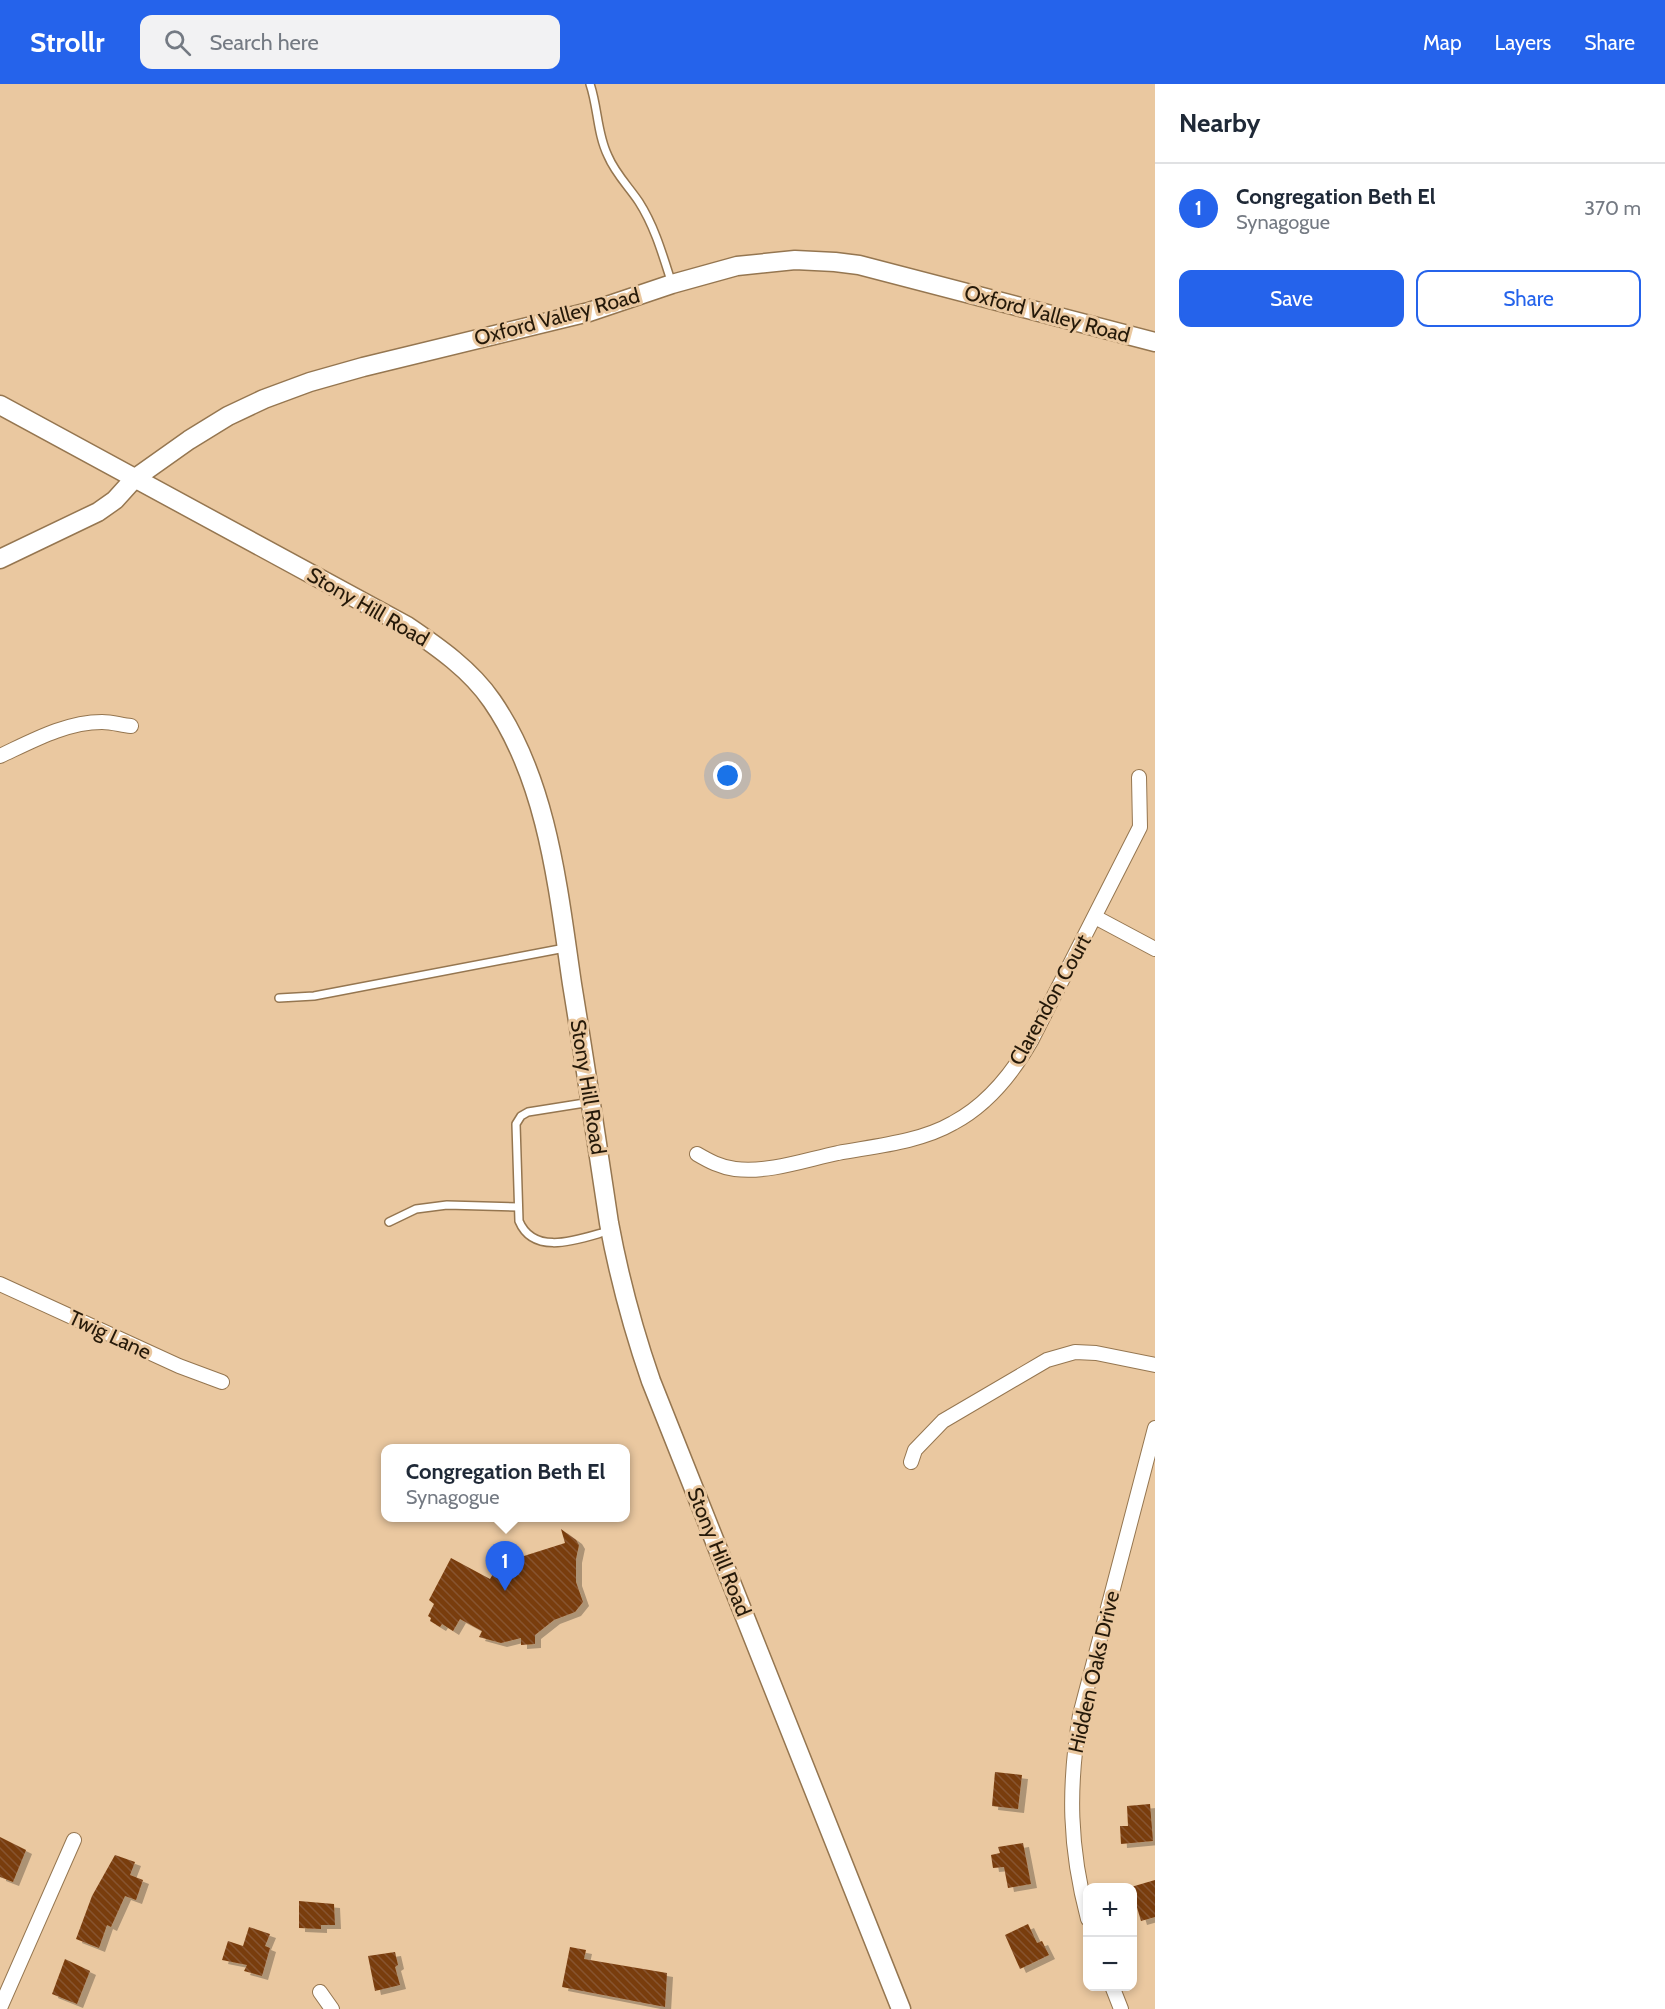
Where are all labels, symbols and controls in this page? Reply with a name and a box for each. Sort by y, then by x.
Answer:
search box [140,15,560,69]
text: Strollr [30,25,104,59]
icon: search [161,26,194,59]
text: Search here [209,29,319,56]
text: Map [1423,30,1462,55]
text: Layers [1495,30,1551,55]
text: Share [1584,30,1635,55]
text: Nearby [1179,107,1260,139]
text: Congregation Beth El [1236,183,1436,210]
text: 1 [1195,196,1202,220]
text: 370 m [1584,196,1641,220]
text: Synagogue [1236,210,1330,234]
button: Save [1179,270,1404,327]
button: Share [1416,270,1641,327]
street label: Oxford Valley Road [962,279,1133,348]
street label: Oxford Valley Road [471,282,642,351]
street label: Stony Hill Road [303,562,434,652]
your location [713,761,742,790]
street label: Clarendon Court [1003,930,1096,1069]
street label: Stony Hill Road [565,1018,612,1156]
street label: Twig Lane [65,1305,155,1364]
popup [381,1444,630,1522]
text: Congregation Beth El [406,1458,605,1485]
street label: Stony Hill Road [682,1484,757,1620]
text: Synagogue [406,1485,500,1509]
pin: 1 [486,1542,524,1591]
street label: Hidden Oaks Drive [1063,1588,1124,1755]
map controls [1083,1883,1137,1991]
button: + [1083,1883,1137,1937]
button: − [1083,1937,1137,1991]

